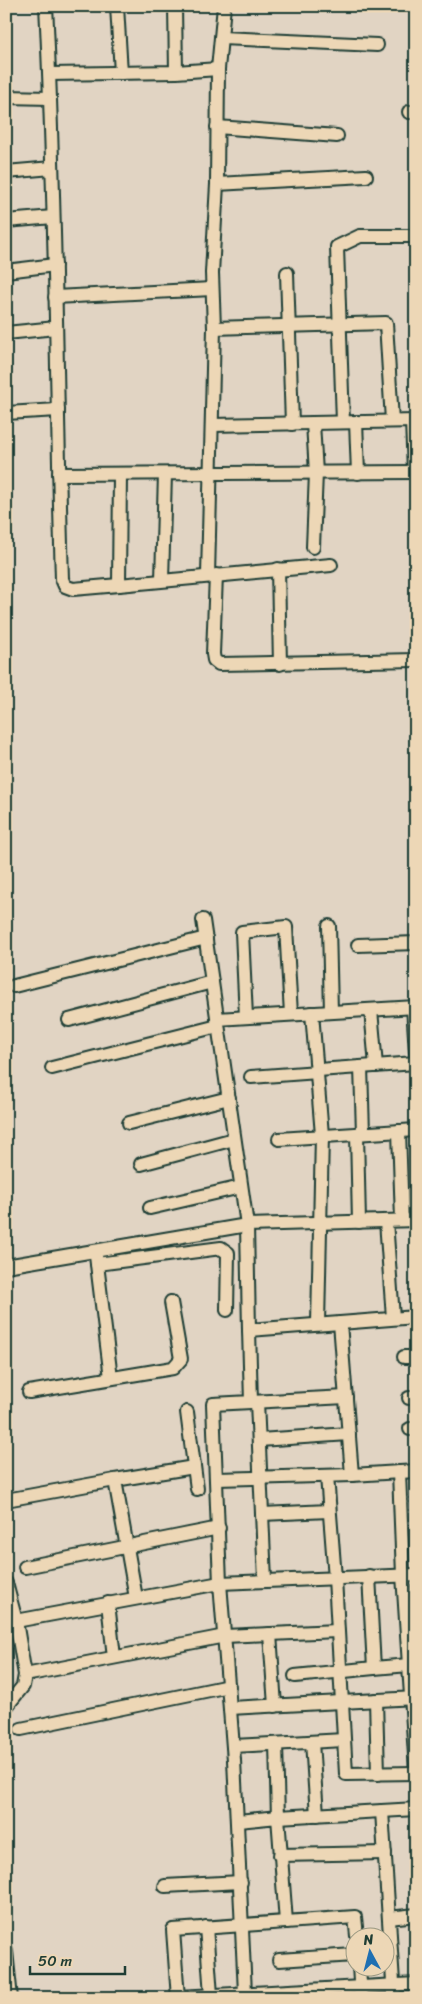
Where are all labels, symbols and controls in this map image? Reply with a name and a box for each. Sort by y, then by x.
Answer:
north arrow [344,1926,394,1976]
text: N [361,1927,375,1953]
scale bar [30,1944,125,1976]
text: 50 m [38,1948,73,1974]

